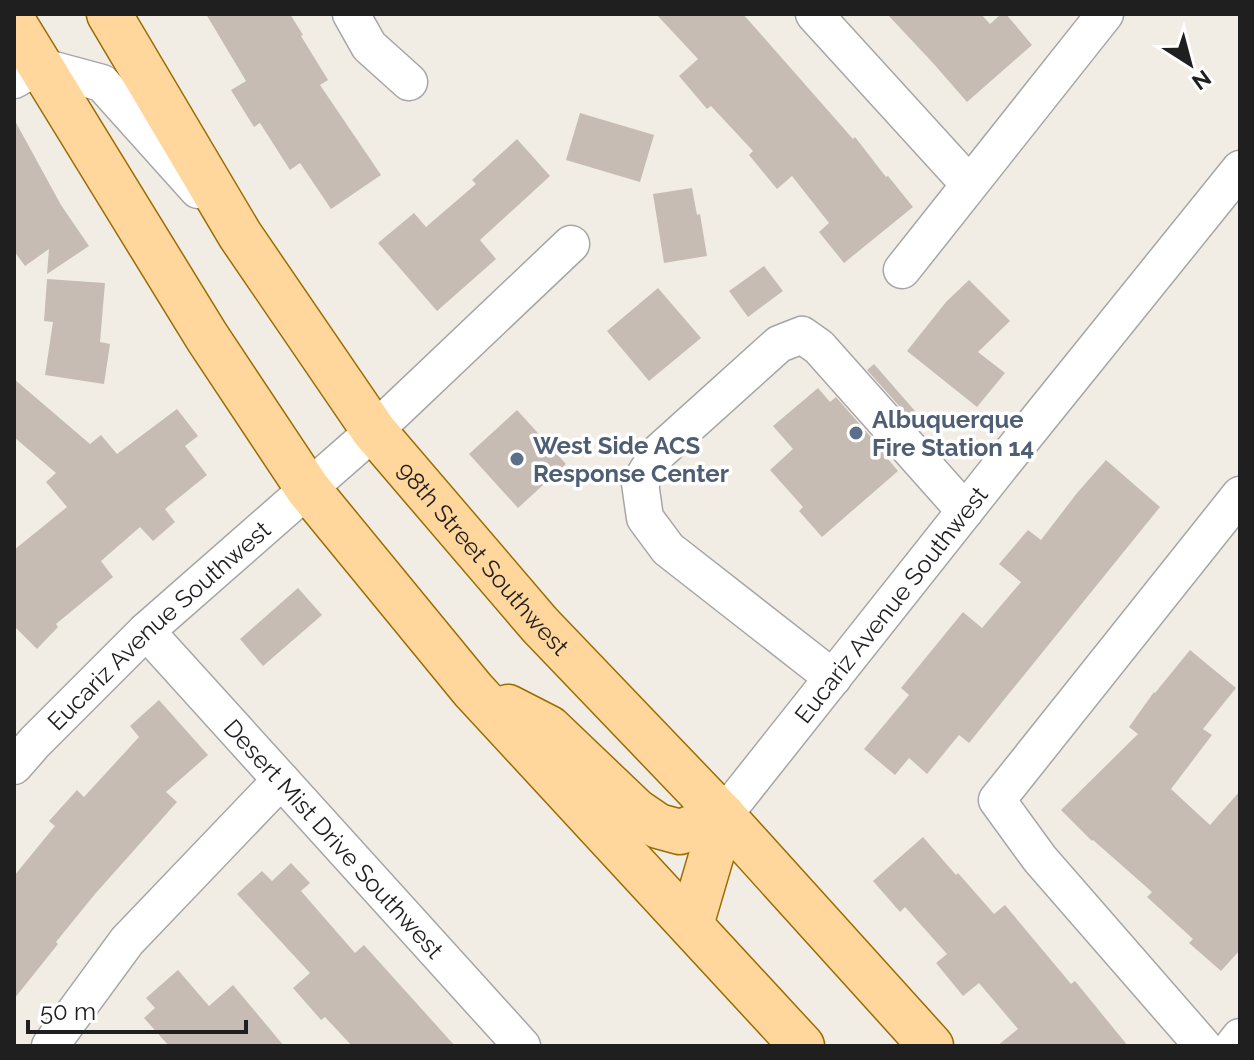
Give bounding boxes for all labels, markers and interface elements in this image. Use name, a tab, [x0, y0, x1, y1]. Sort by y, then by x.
north arrow	[1150, 24, 1230, 104]
text: N	[1187, 65, 1216, 96]
place label: Albuquerque Fire Station 14	[872, 405, 1034, 462]
marker: Albuquerque Fire Station 14	[847, 424, 865, 442]
place label: West Side ACS Response Center	[533, 431, 729, 488]
marker: West Side ACS Response Center	[508, 450, 526, 468]
street label: 98th Street Southwest	[392, 455, 575, 661]
street label: Eucariz Avenue Southwest	[788, 480, 993, 729]
street label: Eucariz Avenue Southwest	[41, 515, 276, 736]
street label: Desert Mist Drive Southwest	[218, 713, 450, 964]
scale bar	[28, 984, 246, 1034]
text: 50 m	[40, 997, 96, 1026]

